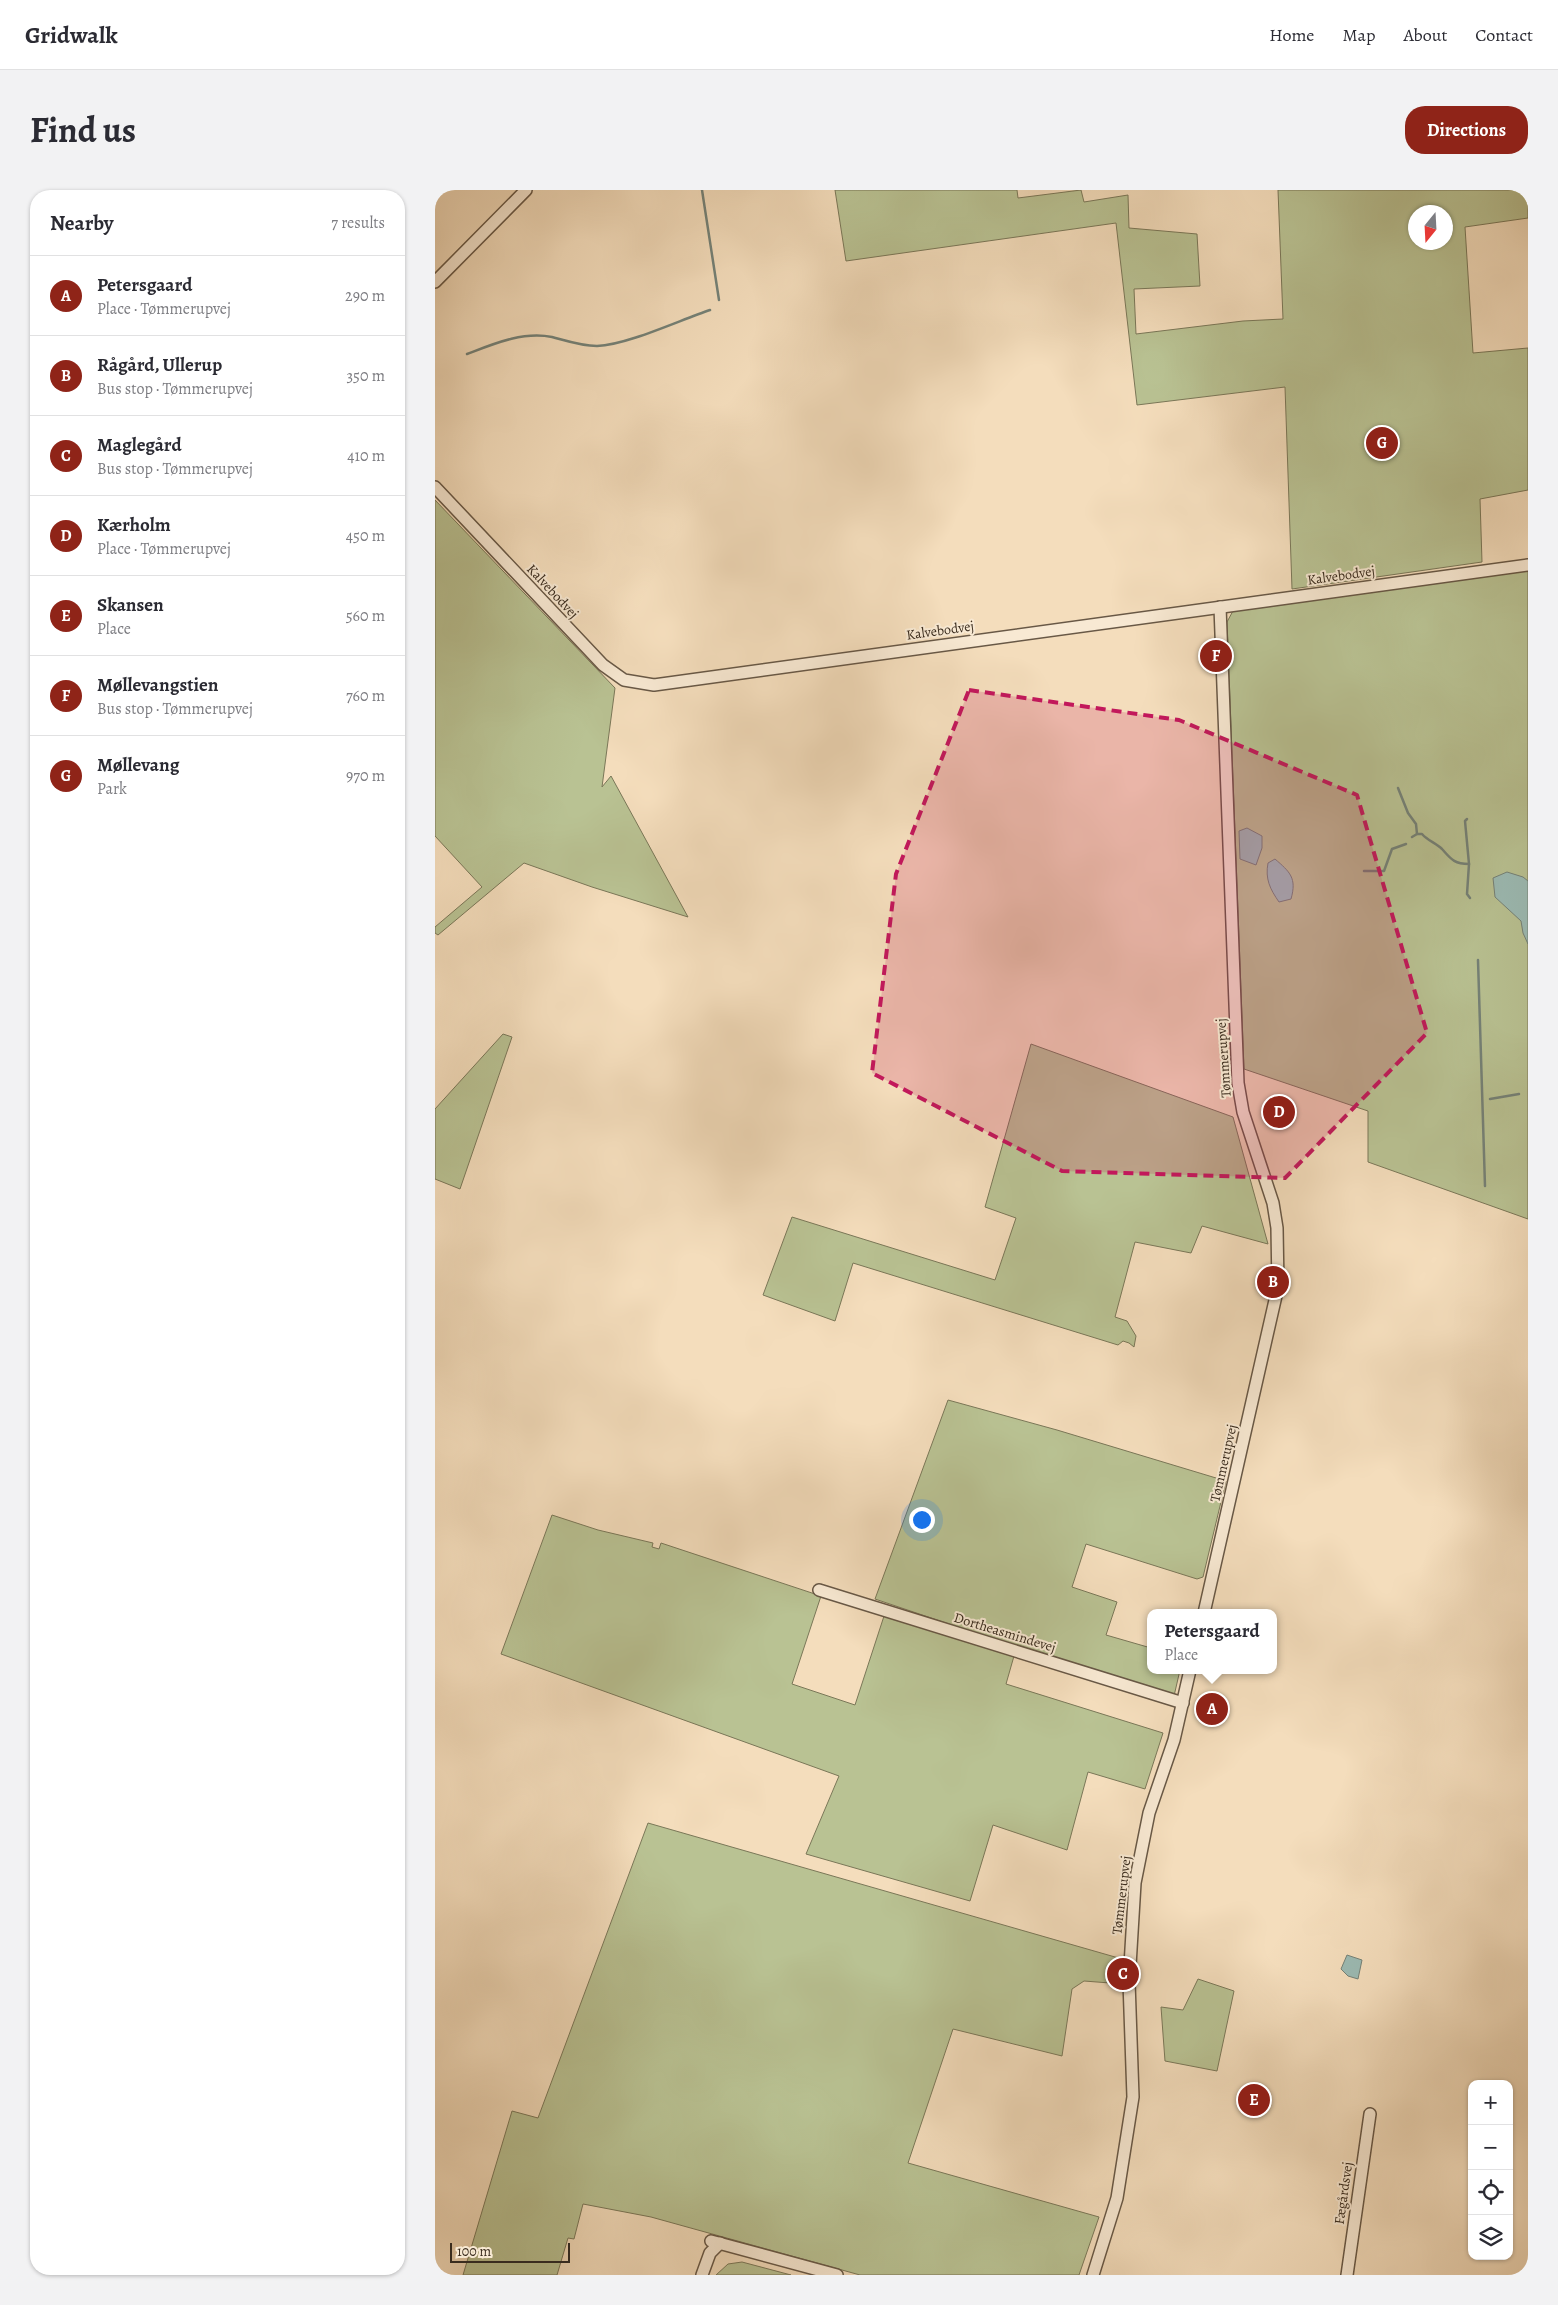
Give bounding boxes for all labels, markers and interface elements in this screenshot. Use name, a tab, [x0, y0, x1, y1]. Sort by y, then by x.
text: Gridwalk	[25, 19, 118, 51]
text: Home	[1269, 23, 1314, 47]
text: Map	[1342, 23, 1375, 47]
text: About	[1403, 23, 1447, 47]
text: Contact	[1475, 23, 1533, 47]
text: Find us	[30, 106, 136, 154]
button: Directions	[1405, 106, 1528, 154]
north arrow	[1408, 205, 1453, 250]
text: Nearby	[50, 209, 113, 237]
text: 7 results	[331, 212, 385, 234]
text: Petersgaard	[97, 272, 192, 298]
text: A	[61, 285, 71, 307]
text: 290 m	[345, 285, 385, 307]
text: Place · Tømmerupvej	[97, 298, 231, 320]
text: Rågård, Ullerup	[97, 352, 222, 378]
text: B	[61, 365, 71, 387]
text: 350 m	[346, 365, 385, 387]
text: Bus stop · Tømmerupvej	[97, 378, 253, 400]
pin: G	[1366, 424, 1398, 462]
text: Maglegård	[97, 432, 182, 458]
text: C	[61, 445, 71, 467]
text: 410 m	[347, 445, 385, 467]
text: Bus stop · Tømmerupvej	[97, 458, 253, 480]
text: Kærholm	[97, 512, 171, 538]
text: D	[60, 525, 72, 547]
text: 450 m	[346, 525, 385, 547]
text: Place · Tømmerupvej	[97, 538, 231, 560]
street label: Kalvebodvej	[522, 560, 583, 623]
street label: Kalvebodvej	[1306, 561, 1376, 590]
text: Skansen	[97, 592, 164, 618]
text: E	[61, 605, 71, 627]
text: 560 m	[346, 605, 385, 627]
street label: Kalvebodvej	[905, 616, 975, 645]
text: Place	[97, 618, 131, 640]
pin: F	[1200, 637, 1232, 675]
text: Møllevangstien	[97, 672, 218, 698]
text: F	[62, 685, 70, 707]
text: 760 m	[346, 685, 385, 707]
text: Bus stop · Tømmerupvej	[97, 698, 253, 720]
text: Møllevang	[97, 752, 179, 778]
text: G	[61, 765, 71, 787]
text: 970 m	[346, 765, 385, 787]
text: Park	[97, 778, 127, 800]
street label: Tømmerupvej	[1211, 1018, 1236, 1098]
pin: D	[1263, 1093, 1295, 1131]
pin: B	[1257, 1263, 1289, 1301]
street label: Tømmerupvej	[1205, 1422, 1242, 1504]
your location	[909, 1507, 935, 1533]
street label: Dortheasmindevej	[952, 1608, 1058, 1657]
popup	[1147, 1609, 1277, 1674]
text: Petersgaard	[1164, 1618, 1260, 1644]
text: Place	[1164, 1644, 1198, 1666]
pin: A	[1196, 1690, 1228, 1728]
street label: Tømmerupvej	[1107, 1855, 1136, 1936]
pin: C	[1107, 1955, 1139, 1993]
map controls	[1468, 2080, 1513, 2260]
button: +	[1468, 2080, 1513, 2125]
pin: E	[1238, 2081, 1270, 2119]
button: −	[1468, 2125, 1513, 2170]
street label: Fægårdsvej	[1330, 2161, 1357, 2226]
button: locate	[1468, 2170, 1513, 2215]
button: layers	[1468, 2215, 1513, 2260]
scale bar	[450, 2240, 570, 2263]
text: 100 m	[457, 2242, 491, 2261]

